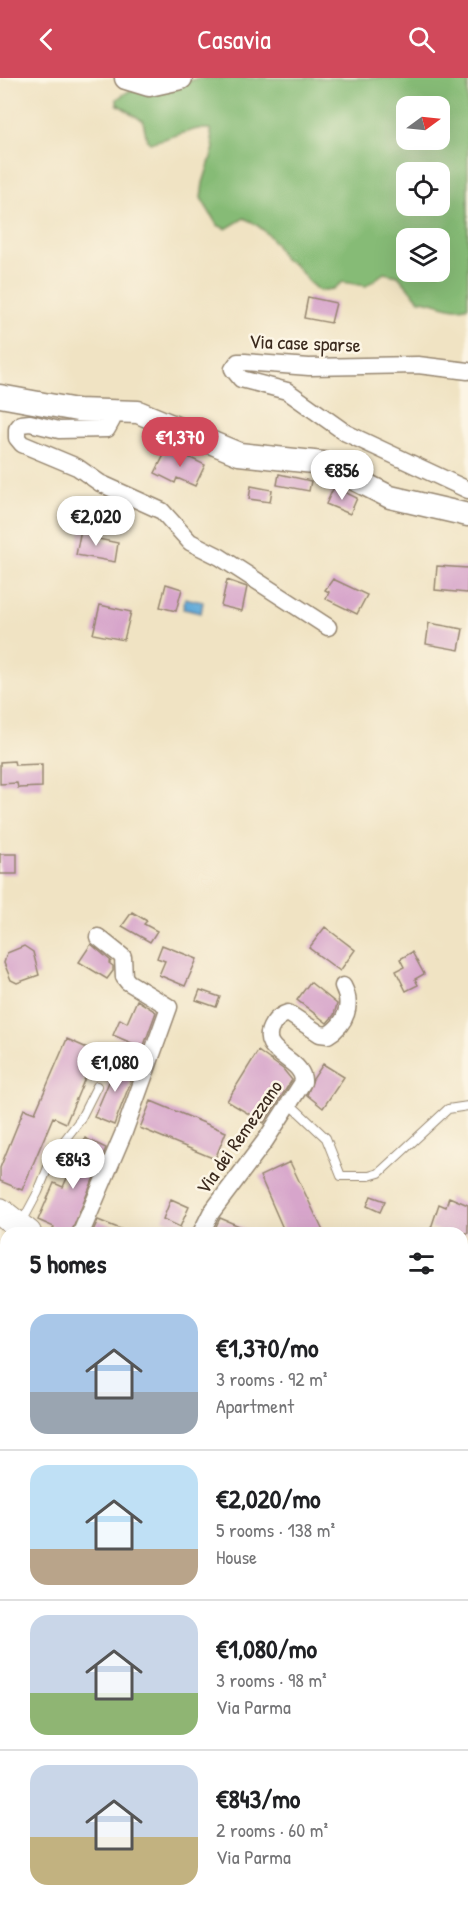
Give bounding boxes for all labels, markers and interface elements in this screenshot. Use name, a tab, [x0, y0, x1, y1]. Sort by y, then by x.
text: Casavia	[197, 21, 271, 57]
icon: back	[30, 23, 63, 56]
icon: search	[405, 23, 438, 56]
north arrow	[396, 96, 450, 150]
map controls	[396, 96, 450, 282]
button: locate	[396, 162, 450, 216]
button: layers	[396, 228, 450, 282]
street label: Via case sparse	[249, 327, 361, 358]
pin: €1,370	[131, 417, 229, 468]
text: €1,370	[156, 423, 204, 450]
pin: €856	[306, 450, 378, 501]
text: €856	[325, 456, 359, 483]
pin: €2,020	[47, 496, 145, 547]
text: €2,020	[71, 502, 121, 529]
pin: €1,080	[66, 1042, 164, 1093]
text: €1,080	[91, 1048, 139, 1075]
street label: Via dei Remezzano	[189, 1074, 288, 1199]
pin: €843	[37, 1139, 109, 1190]
text: €843	[56, 1145, 90, 1172]
text: 5 homes	[30, 1246, 106, 1281]
icon: filters	[405, 1247, 438, 1280]
text: €1,370/mo	[216, 1330, 319, 1365]
icon: home	[78, 1338, 150, 1410]
text: 3 rooms · 92 m²	[216, 1365, 327, 1392]
text: Apartment	[216, 1392, 294, 1419]
text: €2,020/mo	[216, 1481, 321, 1516]
icon: home	[78, 1489, 150, 1561]
text: 5 rooms · 138 m²	[216, 1516, 335, 1543]
text: House	[216, 1543, 257, 1570]
text: €1,080/mo	[216, 1631, 317, 1666]
icon: home	[78, 1639, 150, 1711]
text: 3 rooms · 98 m²	[216, 1666, 327, 1693]
text: Via Parma	[216, 1693, 291, 1720]
text: €843/mo	[216, 1781, 300, 1816]
icon: home	[78, 1789, 150, 1861]
text: 2 rooms · 60 m²	[216, 1816, 328, 1843]
text: Via Parma	[216, 1843, 291, 1870]

